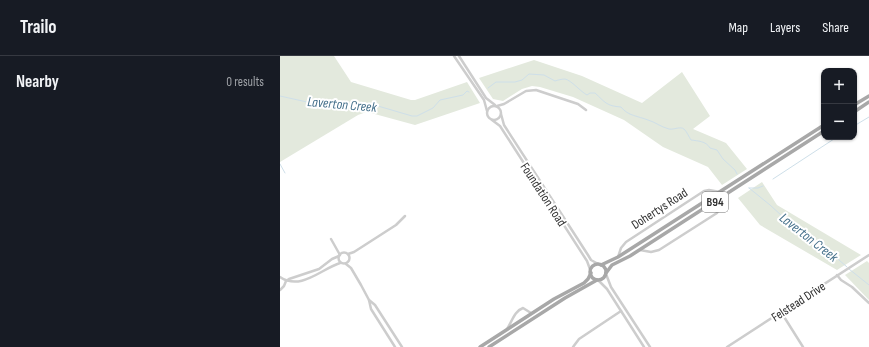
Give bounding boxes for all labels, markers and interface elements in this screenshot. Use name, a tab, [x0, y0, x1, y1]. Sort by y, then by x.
text: Trailo	[20, 16, 57, 39]
text: Map	[728, 19, 748, 36]
text: Layers	[770, 19, 800, 36]
text: Share	[822, 19, 849, 36]
map controls	[821, 68, 857, 140]
button: +	[821, 68, 857, 104]
text: Nearby	[16, 72, 59, 92]
text: 0 results	[226, 74, 264, 90]
water label: Laverton Creek	[307, 93, 378, 116]
button: −	[821, 104, 857, 140]
street label: Foundation Road	[517, 160, 570, 229]
street label: Dohertys Road	[628, 185, 691, 233]
road number: B94	[702, 192, 728, 212]
water label: Laverton Creek	[776, 209, 842, 266]
street label: Felstead Drive	[768, 278, 829, 325]

